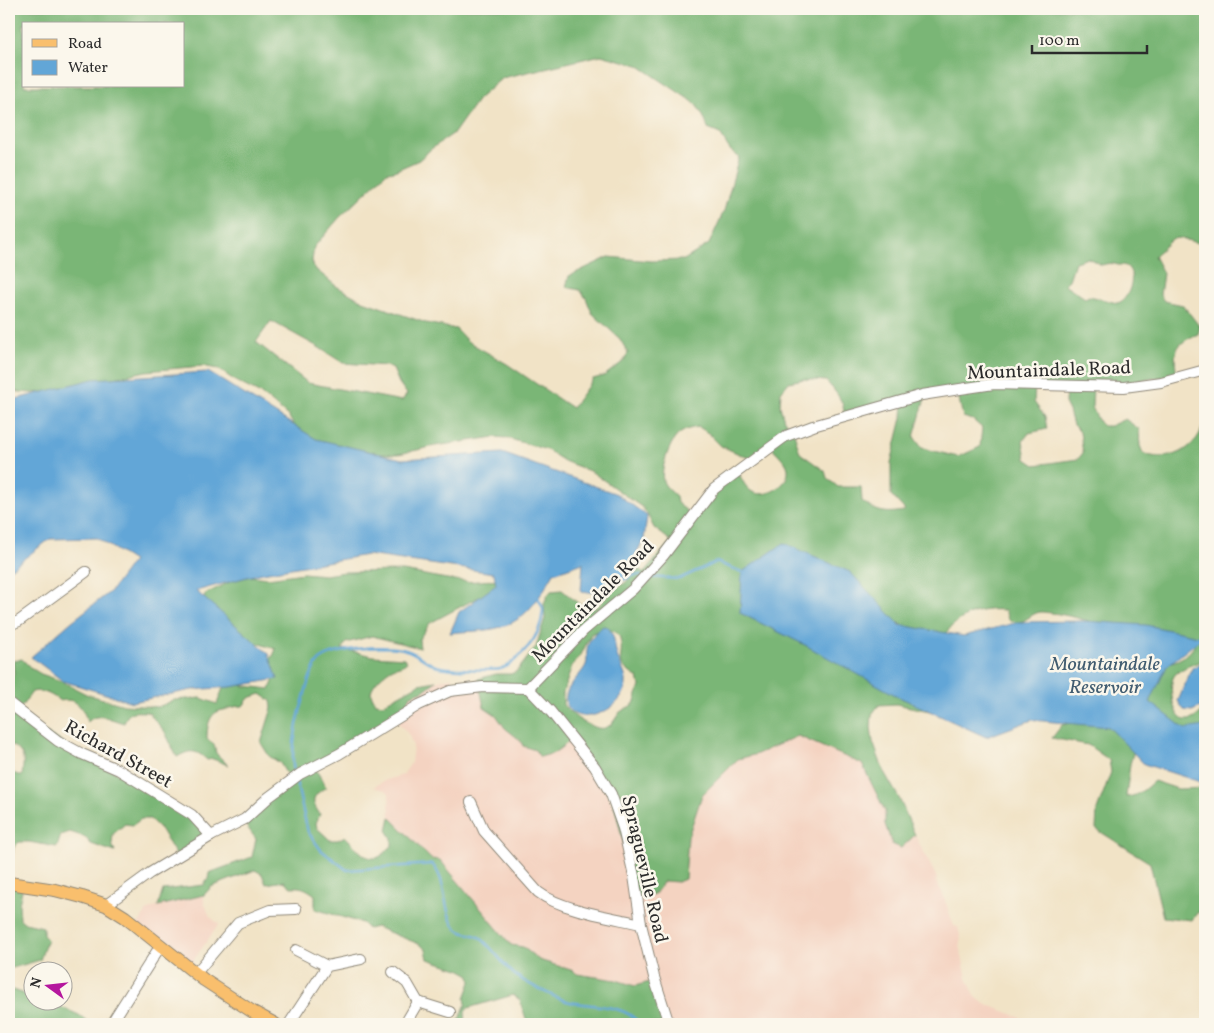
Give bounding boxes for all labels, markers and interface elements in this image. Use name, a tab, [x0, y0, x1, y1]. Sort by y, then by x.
legend	[22, 22, 185, 88]
scale bar	[1032, 22, 1146, 54]
text: 100 m	[1039, 31, 1079, 52]
text: Road	[68, 34, 102, 55]
text: Water	[68, 58, 108, 79]
street label: Mountaindale Road	[967, 355, 1132, 387]
street label: Mountaindale Road	[526, 534, 661, 669]
water label: Mountaindale Reservoir	[1049, 651, 1160, 702]
street label: Richard Street	[59, 714, 177, 795]
street label: Spragueville Road	[614, 793, 674, 946]
north arrow	[22, 960, 72, 1010]
text: N	[26, 976, 47, 990]

